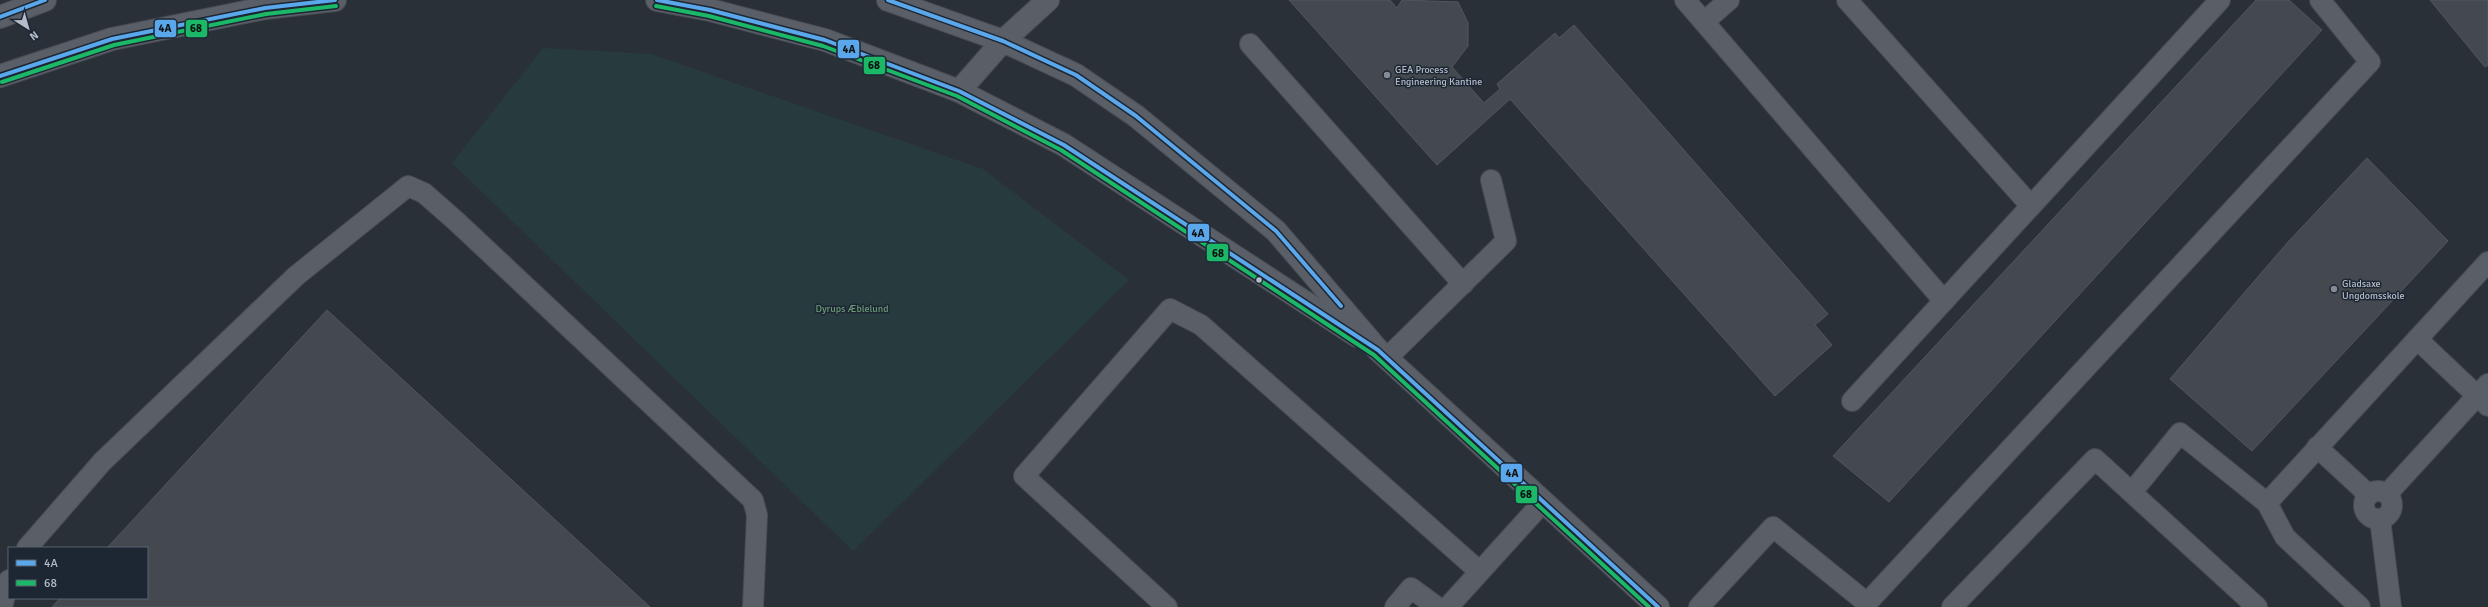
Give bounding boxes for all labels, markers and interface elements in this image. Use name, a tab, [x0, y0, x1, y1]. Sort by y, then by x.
north arrow	[8, 8, 48, 48]
line badge: 4A	[154, 19, 177, 38]
line badge: 68	[185, 19, 208, 38]
text: 4A	[159, 22, 171, 35]
text: 68	[190, 22, 202, 35]
text: N	[27, 28, 41, 43]
line badge: 4A	[837, 39, 860, 59]
text: 4A	[843, 43, 855, 56]
line badge: 68	[863, 56, 886, 75]
text: 68	[868, 59, 880, 72]
place label: GEA Process Engineering Kantine	[1395, 64, 1482, 88]
marker: GEA Process Engineering Kantine	[1382, 70, 1392, 80]
line badge: 4A	[1187, 223, 1210, 242]
text: 4A	[1192, 227, 1204, 240]
line badge: 68	[1206, 243, 1229, 262]
text: 68	[1212, 247, 1224, 260]
unlabelled marker	[1254, 275, 1264, 285]
place label: Gladsaxe Ungdomsskole	[2342, 278, 2405, 302]
marker: Gladsaxe Ungdomsskole	[2329, 284, 2339, 294]
park label: Dyrups Æblelund	[815, 303, 889, 315]
line badge: 4A	[1500, 463, 1523, 483]
text: 4A	[1506, 467, 1518, 480]
line badge: 68	[1515, 485, 1538, 504]
text: 68	[1520, 488, 1532, 501]
legend	[8, 547, 148, 599]
text: 4A	[44, 556, 58, 571]
text: 68	[44, 576, 57, 591]

